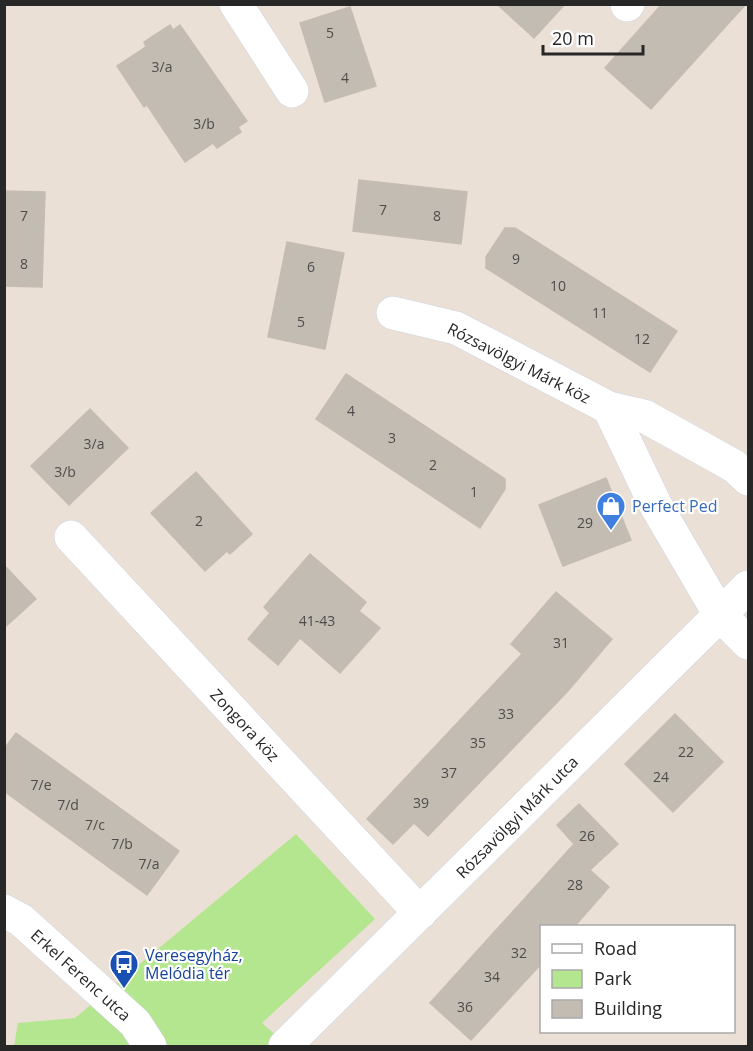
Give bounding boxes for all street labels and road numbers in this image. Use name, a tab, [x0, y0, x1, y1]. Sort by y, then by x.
street label: Rózsavölgyi Márk köz	[444, 317, 594, 409]
street label: Zongora köz	[206, 684, 284, 766]
street label: Rózsavölgyi Márk utca	[451, 751, 583, 883]
street label: Erkel Ferenc utca	[26, 924, 136, 1026]

